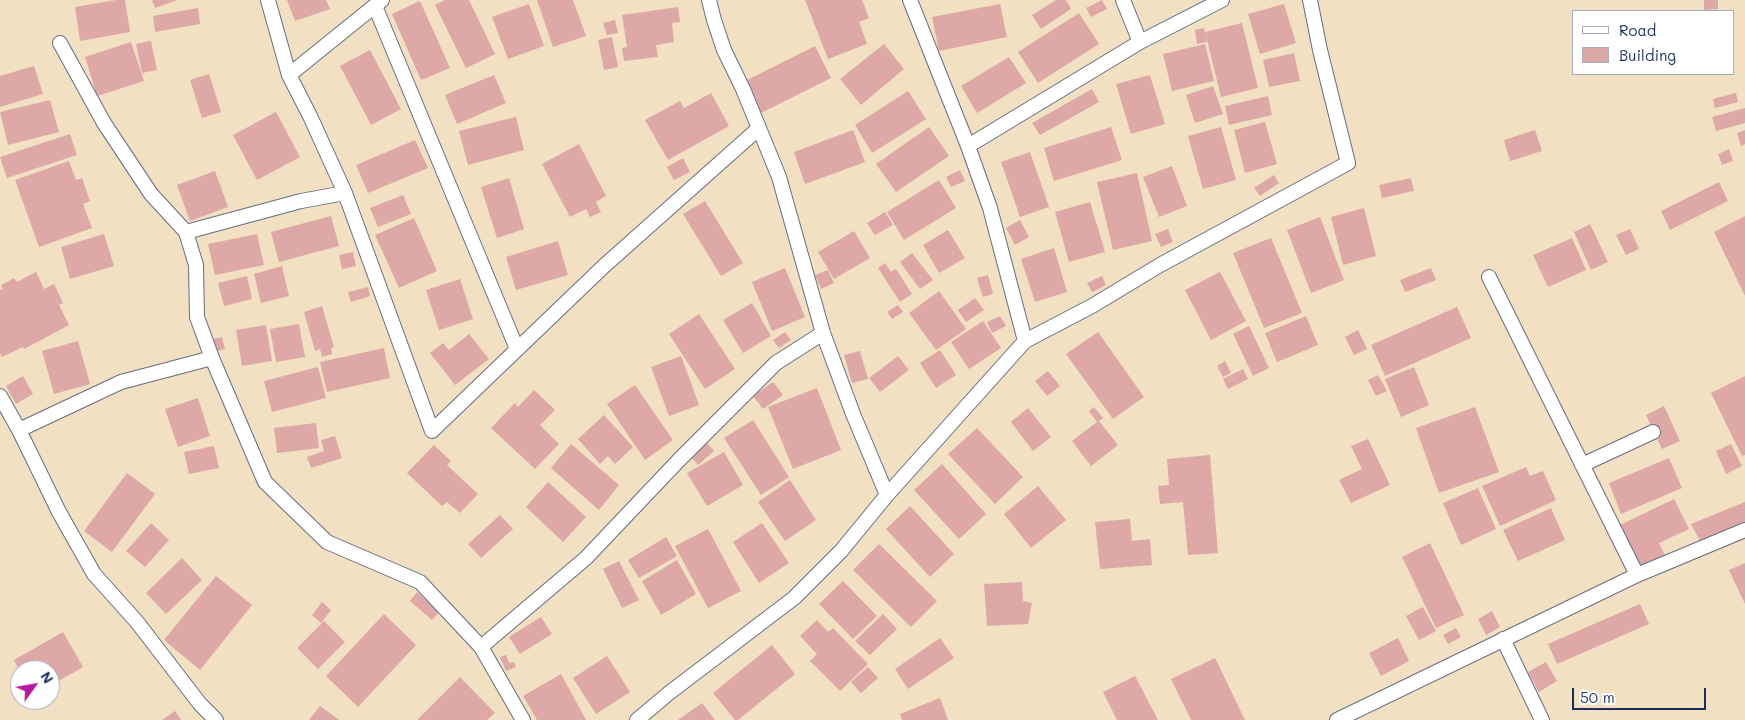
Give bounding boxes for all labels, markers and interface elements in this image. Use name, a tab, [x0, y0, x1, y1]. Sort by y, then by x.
legend	[1572, 10, 1735, 75]
text: Road	[1619, 20, 1656, 40]
text: Building	[1619, 45, 1676, 65]
north arrow	[10, 660, 60, 710]
text: N	[36, 668, 58, 687]
scale bar	[1575, 678, 1709, 710]
text: 50 m	[1580, 687, 1615, 707]

